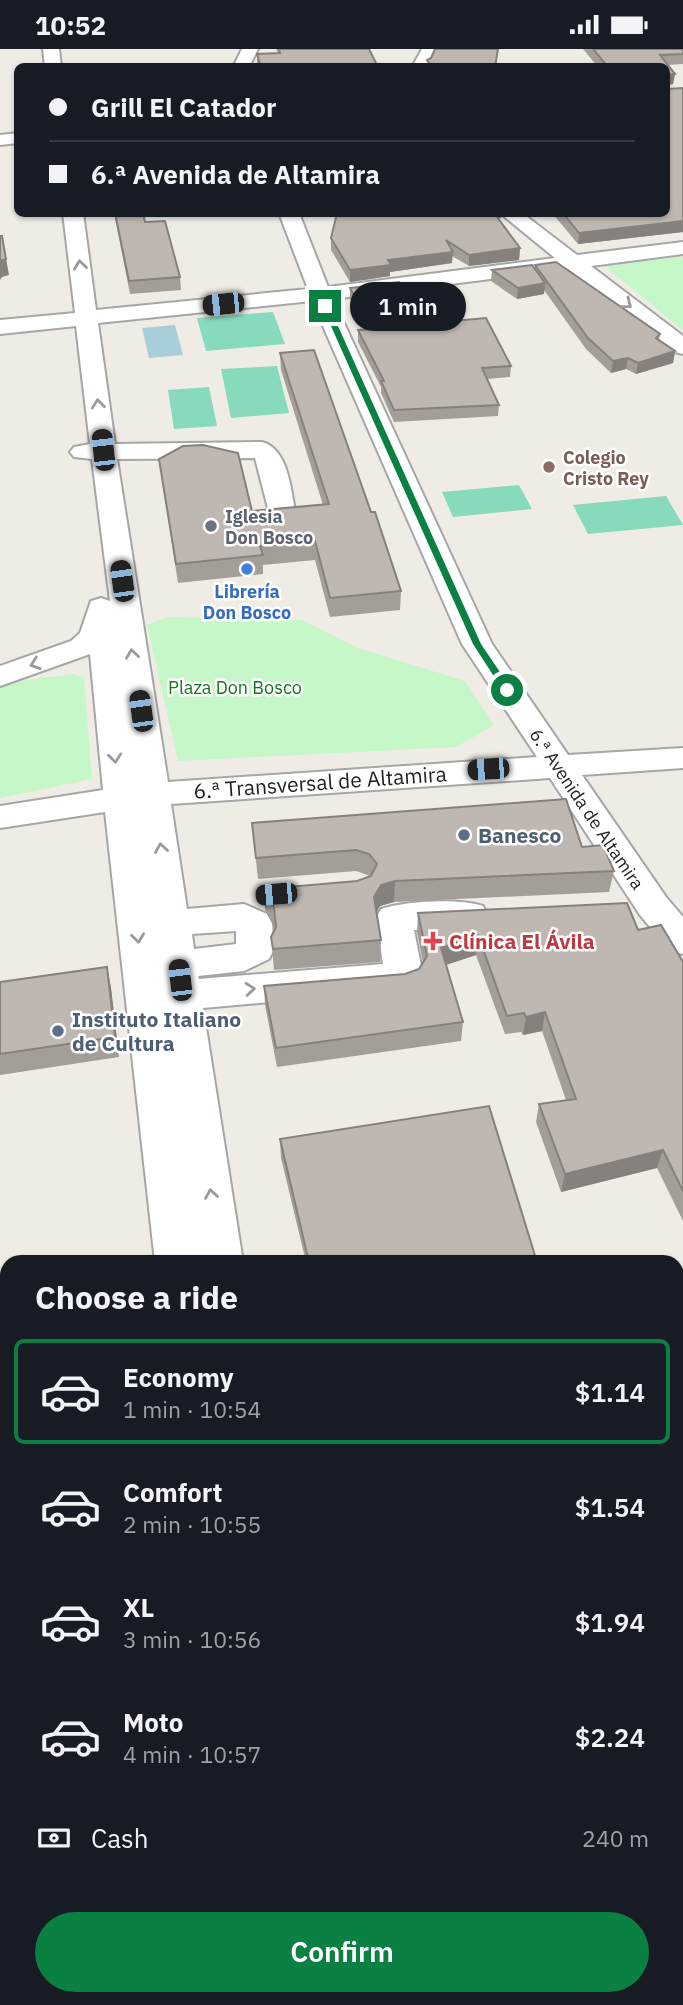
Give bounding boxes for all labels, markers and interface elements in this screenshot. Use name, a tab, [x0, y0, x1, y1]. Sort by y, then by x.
text: 10:52	[35, 8, 106, 42]
text: Grill El Catador	[91, 90, 276, 124]
text: 6.ª Avenida de Altamira	[91, 157, 380, 191]
one-way arrow	[73, 259, 88, 271]
callout: 1 min	[350, 281, 465, 331]
route end	[309, 290, 341, 322]
car	[202, 291, 245, 317]
text: 1 min	[378, 291, 438, 321]
one-way arrow	[619, 295, 631, 308]
one-way arrow	[90, 399, 105, 410]
car	[91, 428, 116, 472]
place label: Colegio Cristo Rey	[563, 446, 649, 490]
marker: Colegio Cristo Rey	[541, 459, 557, 475]
place label: Iglesia Don Bosco	[225, 505, 313, 549]
marker: Iglesia Don Bosco	[203, 518, 219, 534]
car	[109, 559, 136, 603]
marker: Librería Don Bosco	[239, 561, 255, 577]
place label: Librería Don Bosco	[203, 580, 291, 624]
one-way arrow	[125, 648, 140, 660]
one-way arrow	[30, 656, 42, 670]
route start	[491, 674, 523, 706]
park label: Plaza Don Bosco	[168, 676, 302, 699]
car	[128, 689, 155, 733]
street label: 6.ª Avenida de Altamira	[525, 724, 650, 894]
one-way arrow	[108, 752, 123, 764]
car	[467, 757, 510, 781]
street label: 6.ª Transversal de Altamira	[192, 759, 448, 805]
place label: Banesco	[478, 821, 562, 849]
marker: Banesco	[456, 827, 472, 843]
one-way arrow	[154, 842, 169, 854]
car	[255, 882, 298, 906]
place label: Clínica El Ávila	[449, 927, 595, 955]
marker: Clínica El Ávila	[423, 931, 443, 951]
one-way arrow	[130, 933, 145, 944]
car	[168, 958, 193, 1002]
one-way arrow	[244, 982, 255, 997]
place label: Instituto Italiano de Cultura	[72, 1005, 241, 1057]
marker: Instituto Italiano de Cultura	[50, 1023, 66, 1039]
one-way arrow	[204, 1188, 219, 1200]
text: Choose a ride	[35, 1276, 238, 1318]
icon: car	[39, 1360, 102, 1423]
text: Economy	[123, 1360, 234, 1394]
text: $1.14	[575, 1375, 645, 1409]
text: 1 min · 10:54	[123, 1394, 261, 1424]
icon: car	[39, 1475, 102, 1538]
text: Comfort	[123, 1475, 222, 1509]
text: $1.54	[575, 1490, 645, 1524]
text: 2 min · 10:55	[123, 1509, 261, 1539]
icon: car	[39, 1590, 102, 1653]
text: XL	[123, 1590, 154, 1624]
text: $1.94	[575, 1605, 645, 1639]
text: 3 min · 10:56	[123, 1624, 261, 1654]
icon: car	[39, 1705, 102, 1768]
text: Moto	[123, 1705, 183, 1739]
text: $2.24	[575, 1720, 645, 1754]
text: 4 min · 10:57	[123, 1739, 261, 1769]
icon: cash	[35, 1819, 73, 1857]
text: Cash	[91, 1821, 148, 1855]
text: 240 m	[582, 1823, 649, 1853]
button: Confirm	[35, 1912, 649, 1992]

